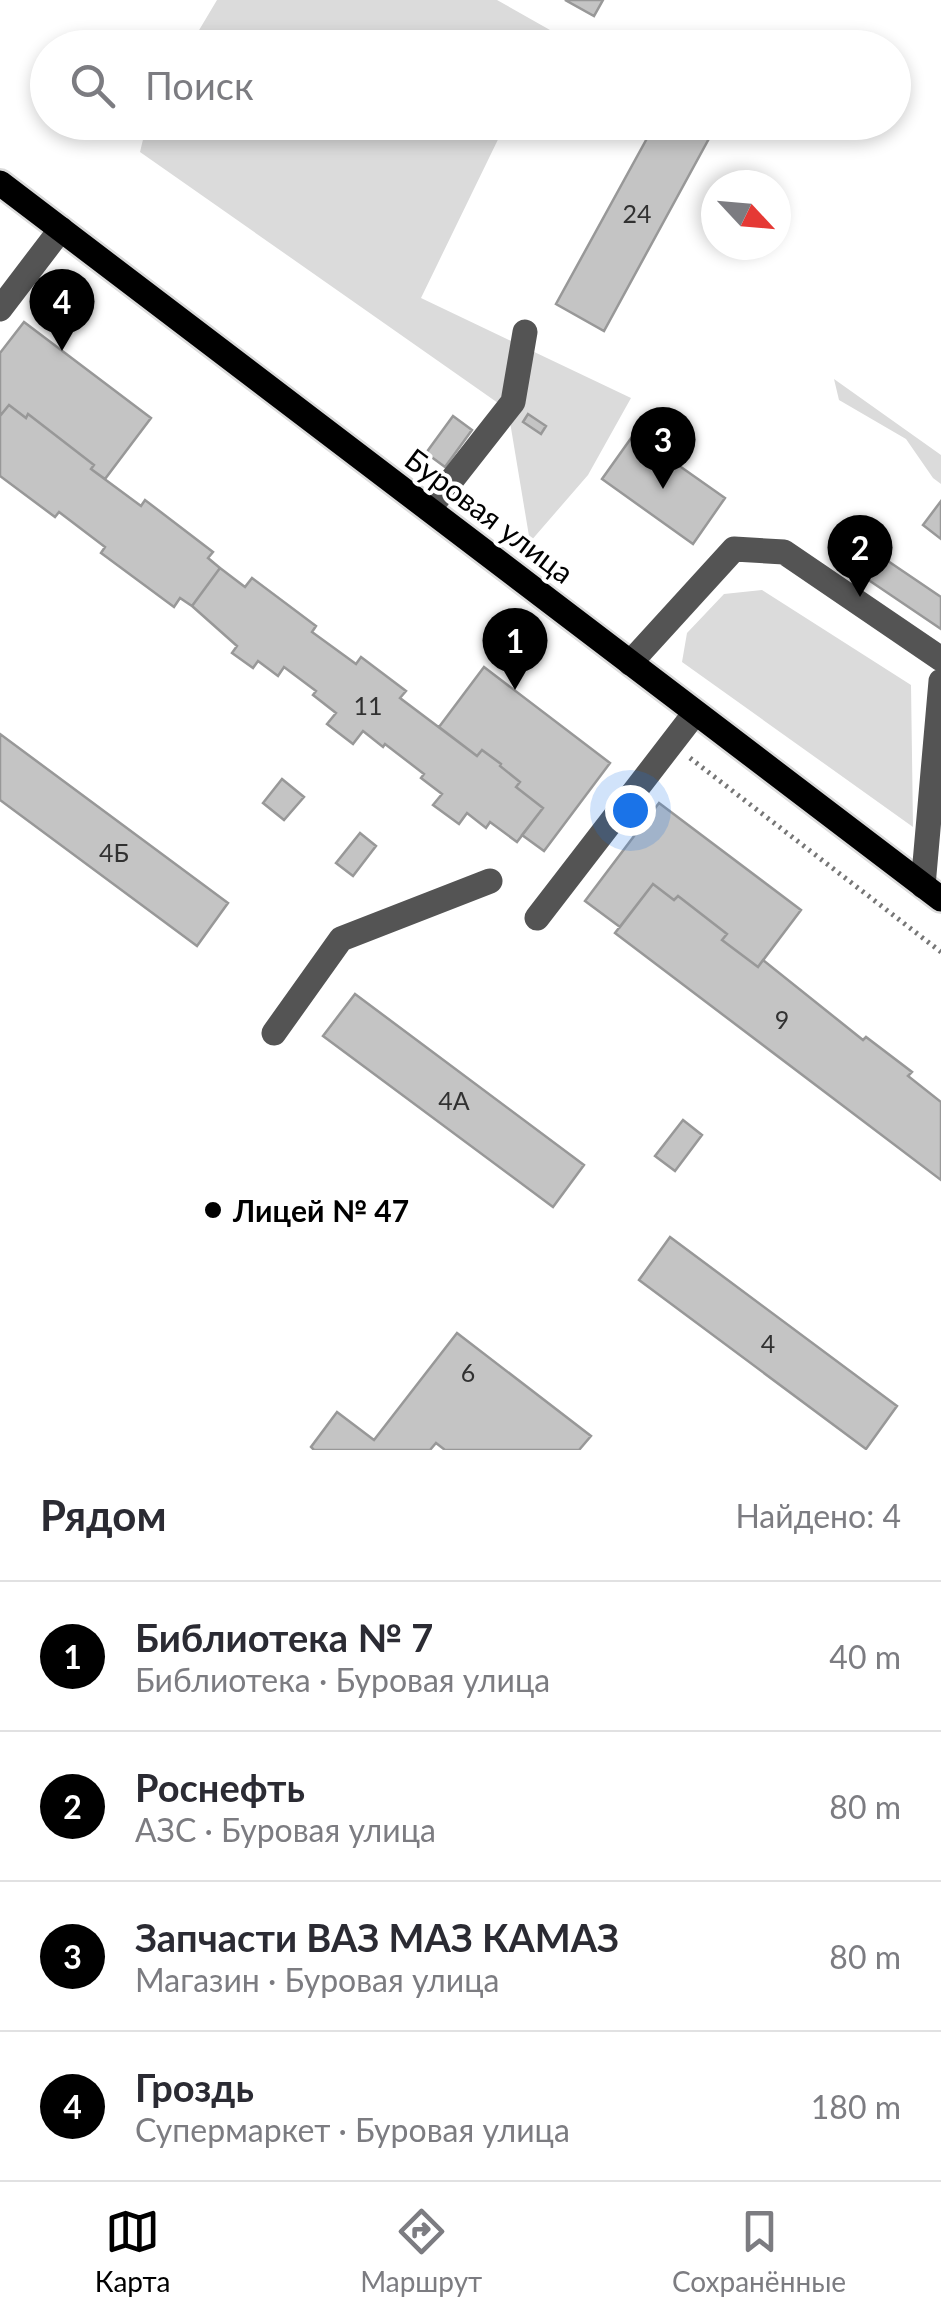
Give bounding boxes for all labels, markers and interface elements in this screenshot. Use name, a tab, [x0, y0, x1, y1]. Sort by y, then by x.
search box	[30, 30, 911, 140]
icon: search	[65, 58, 120, 113]
text: Поиск	[145, 62, 254, 108]
north arrow	[701, 170, 791, 260]
house number: 24	[622, 198, 652, 228]
pin: 4	[30, 268, 94, 351]
pin: 3	[630, 406, 696, 489]
street label: Буровая улица	[399, 440, 581, 590]
pin: 2	[828, 514, 892, 597]
pin: 1	[482, 608, 548, 690]
house number: 11	[353, 690, 383, 720]
your location	[605, 785, 656, 836]
house number: 4Б	[99, 837, 129, 867]
house number: 9	[775, 1004, 789, 1034]
house number: 4А	[438, 1085, 470, 1115]
place label: Лицей № 47	[232, 1192, 409, 1228]
marker: Лицей № 47	[202, 1199, 224, 1221]
house number: 4	[761, 1328, 775, 1358]
house number: 6	[461, 1357, 475, 1387]
text: Рядом	[40, 1490, 167, 1540]
text: Найдено: 4	[735, 1496, 901, 1535]
text: Библиотека № 7	[135, 1614, 433, 1660]
text: 1	[63, 1637, 82, 1676]
text: 40 m	[829, 1637, 901, 1676]
text: Библиотека · Буровая улица	[135, 1660, 550, 1699]
text: Роснефть	[135, 1764, 305, 1810]
text: 2	[63, 1787, 82, 1826]
text: 80 m	[829, 1787, 901, 1826]
text: АЗС · Буровая улица	[135, 1810, 436, 1849]
text: Запчасти ВАЗ МАЗ КАМАЗ	[135, 1914, 619, 1960]
text: 3	[63, 1937, 82, 1976]
text: 80 m	[829, 1937, 901, 1976]
text: Магазин · Буровая улица	[135, 1960, 499, 1999]
text: Гроздь	[135, 2064, 254, 2110]
text: 4	[63, 2087, 82, 2126]
text: 180 m	[811, 2087, 901, 2126]
text: Супермаркет · Буровая улица	[135, 2110, 570, 2149]
tab: Карта	[95, 2204, 171, 2298]
tab: Маршрут	[360, 2204, 482, 2298]
tab: Сохранённые	[672, 2204, 846, 2298]

